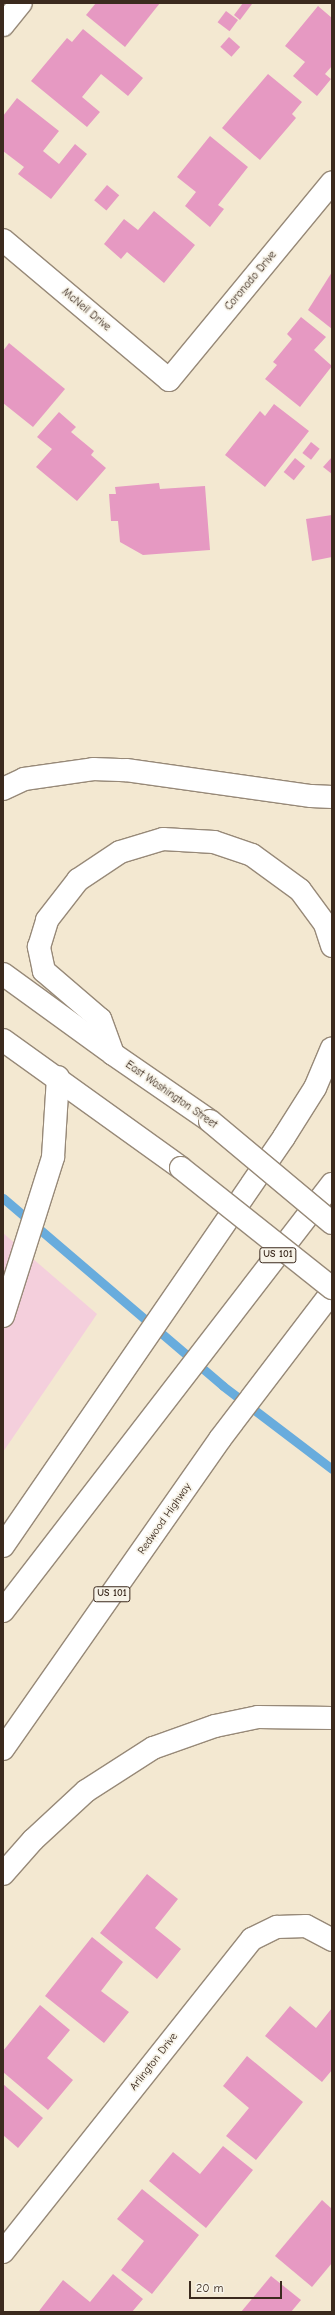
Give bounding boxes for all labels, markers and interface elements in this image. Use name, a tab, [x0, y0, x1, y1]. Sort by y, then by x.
street label: Coronado Drive	[222, 249, 280, 313]
street label: McNeil Drive	[59, 286, 113, 334]
street label: East Washington Street	[123, 1058, 219, 1132]
road number: US 101	[259, 1247, 297, 1263]
street label: Redwood Highway	[135, 1481, 195, 1557]
road number: US 101	[93, 1586, 131, 1602]
street label: Arlington Drive	[127, 2030, 181, 2094]
scale bar	[191, 2273, 284, 2299]
text: 20 m	[196, 2281, 224, 2295]

